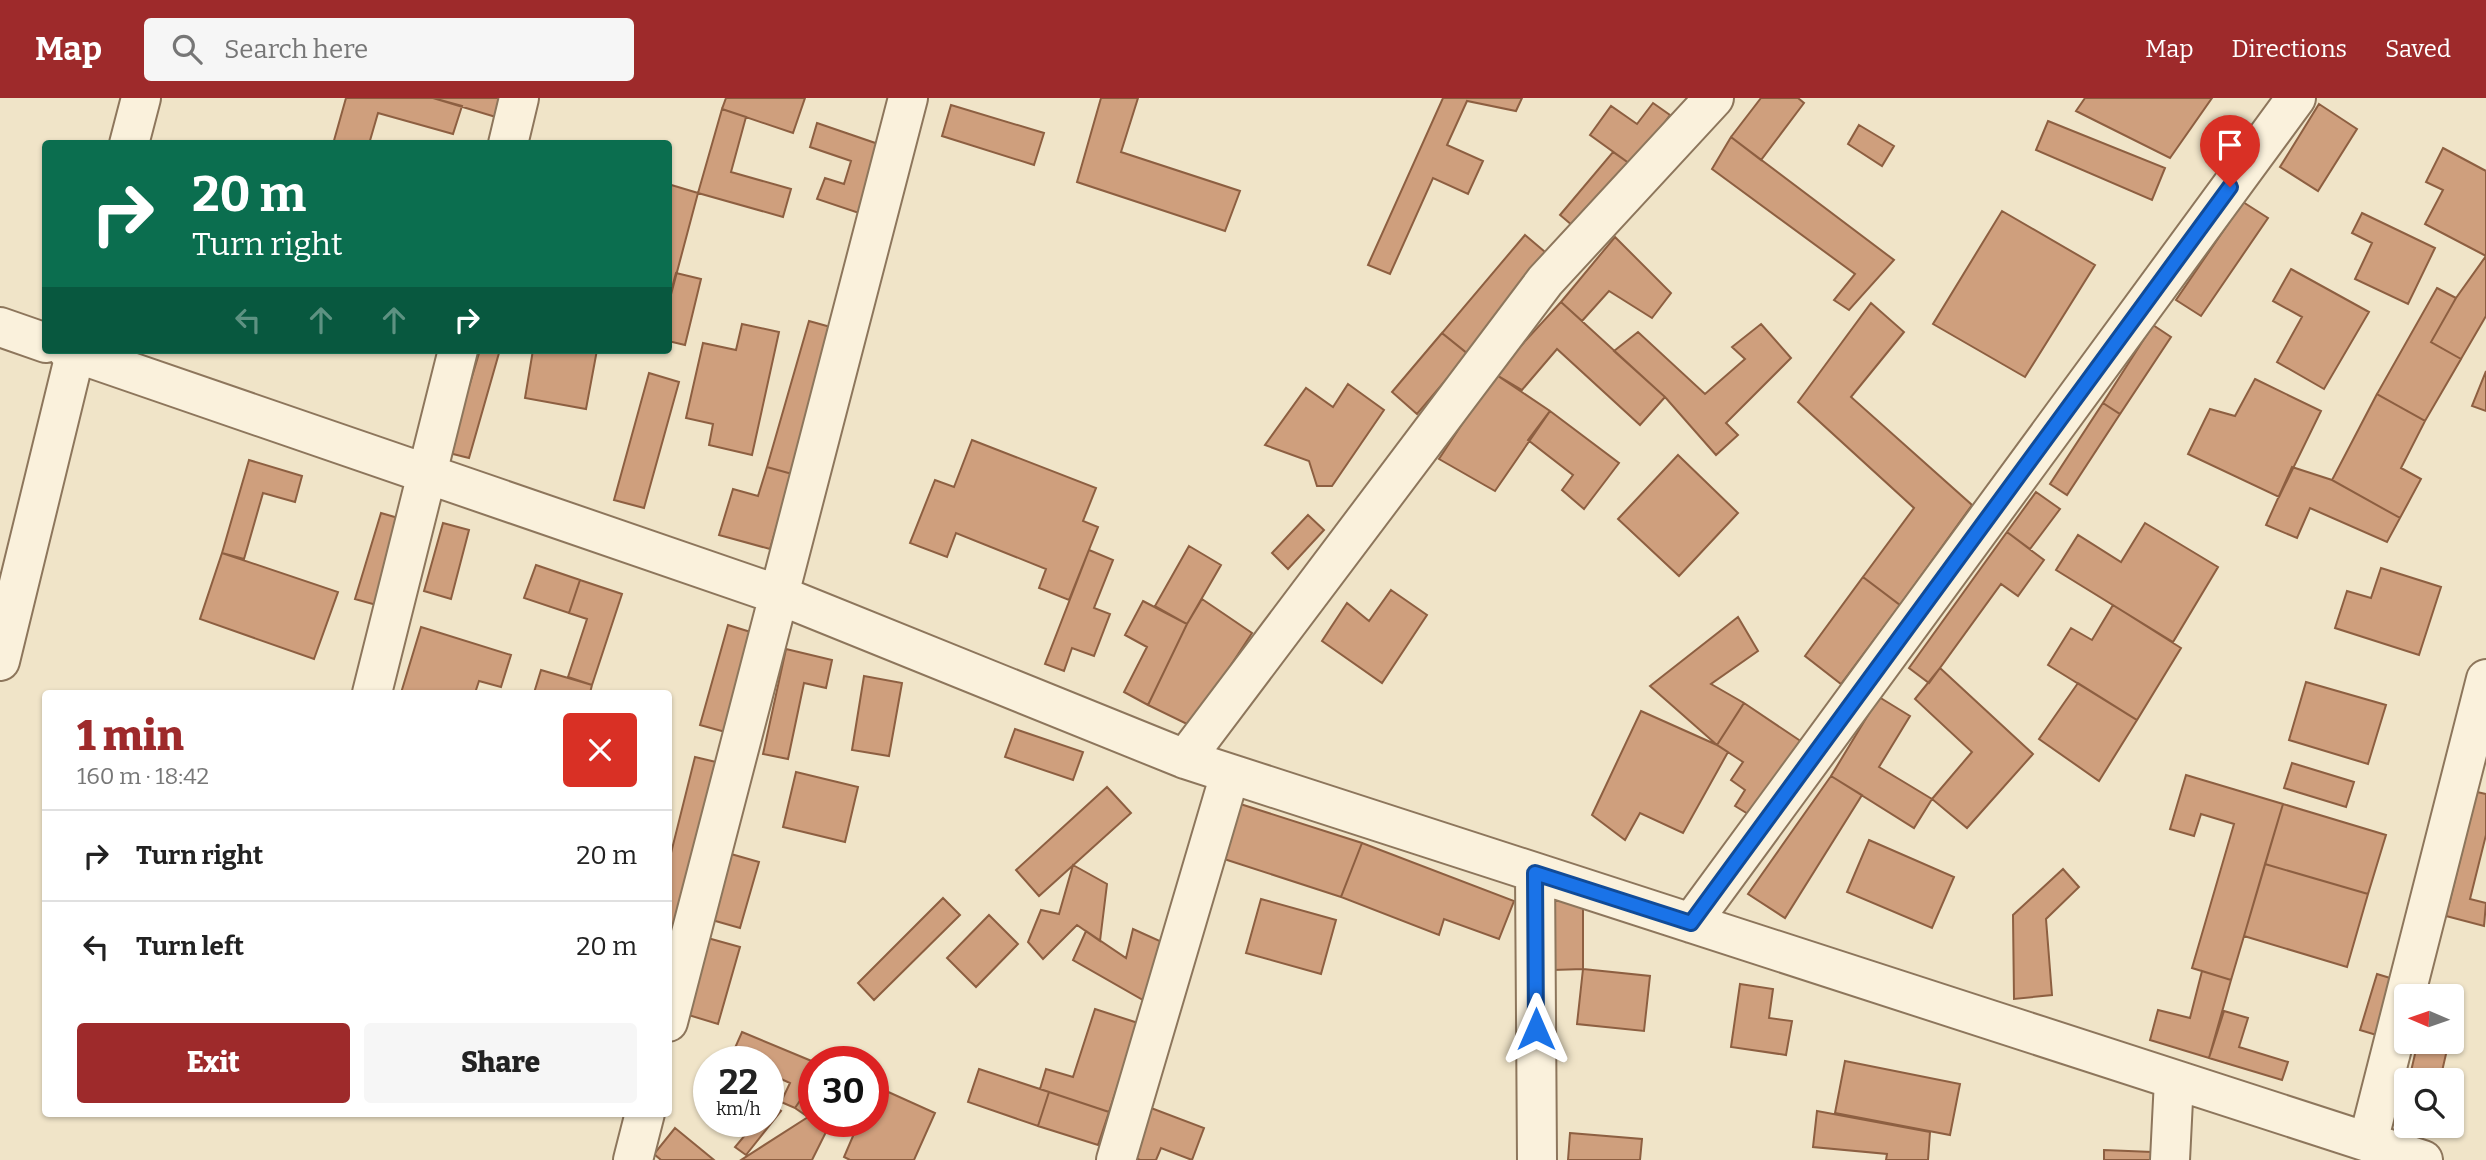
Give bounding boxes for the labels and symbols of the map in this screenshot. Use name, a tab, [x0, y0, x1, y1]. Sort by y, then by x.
pin	[2200, 115, 2260, 187]
north arrow	[2394, 984, 2464, 1054]
position arrow	[1499, 992, 1573, 1066]
speed limit sign: 30	[798, 1046, 889, 1137]

